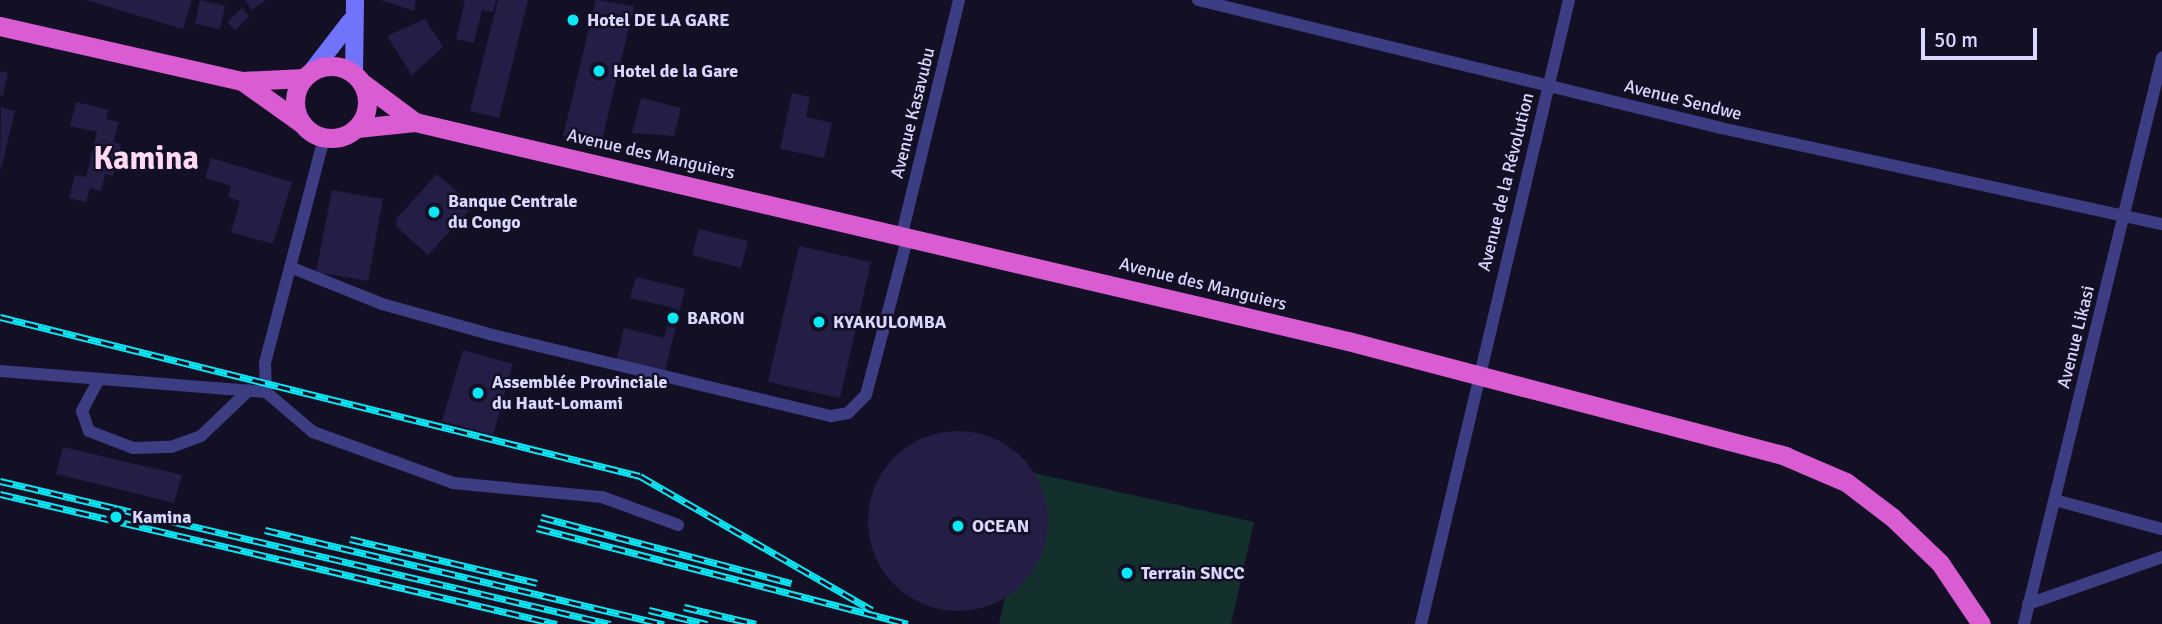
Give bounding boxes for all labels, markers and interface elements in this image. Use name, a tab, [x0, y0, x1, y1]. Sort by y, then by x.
place label: Hotel DE LA GARE	[587, 9, 730, 31]
marker: Hotel DE LA GARE	[565, 12, 581, 28]
scale bar	[1924, 14, 2039, 58]
text: 50 m	[1934, 27, 1978, 53]
street label: Avenue Kasavubu	[886, 45, 940, 181]
place label: Hotel de la Gare	[613, 60, 738, 82]
marker: Hotel de la Gare	[591, 63, 607, 79]
street label: Avenue Sendwe	[1622, 75, 1744, 125]
street label: Avenue de la Révolution	[1473, 90, 1539, 274]
street label: Avenue des Manguiers	[565, 124, 737, 184]
district label: Kamina	[93, 140, 199, 178]
place label: Banque Centrale du Congo	[448, 191, 578, 234]
marker: Banque Centrale du Congo	[426, 204, 442, 220]
street label: Avenue des Manguiers	[1117, 253, 1289, 315]
street label: Avenue Likasi	[2053, 283, 2099, 391]
place label: BARON	[687, 307, 745, 329]
marker: BARON	[665, 310, 681, 326]
place label: KYAKULOMBA	[833, 311, 946, 333]
marker: KYAKULOMBA	[811, 314, 827, 330]
place label: Assemblée Provinciale du Haut-Lomami	[492, 372, 668, 414]
marker: Assemblée Provinciale du Haut-Lomami	[470, 385, 486, 401]
place label: Kamina	[132, 506, 191, 528]
marker: Kamina	[106, 507, 126, 527]
place label: OCEAN	[972, 515, 1029, 537]
marker: OCEAN	[950, 518, 966, 534]
place label: Terrain SNCC	[1141, 562, 1245, 584]
marker: Terrain SNCC	[1119, 565, 1135, 581]

